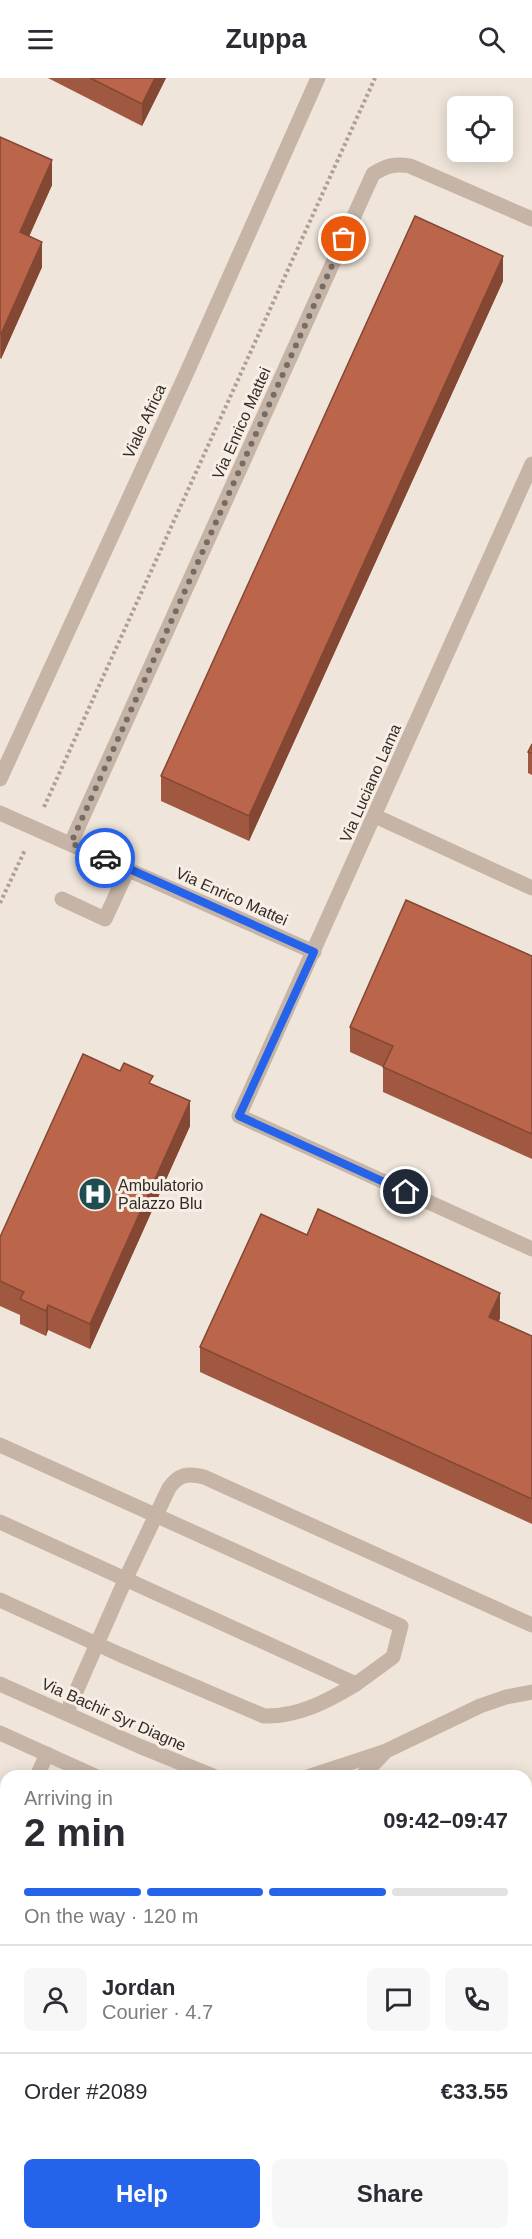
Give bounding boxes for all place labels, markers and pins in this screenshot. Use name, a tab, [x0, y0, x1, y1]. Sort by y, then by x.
pin	[318, 213, 369, 264]
pin	[380, 1166, 431, 1217]
hospital icon: Ambulatorio Palazzo Blu	[77, 1176, 113, 1212]
place label: Ambulatorio Palazzo Blu	[118, 1177, 203, 1212]

